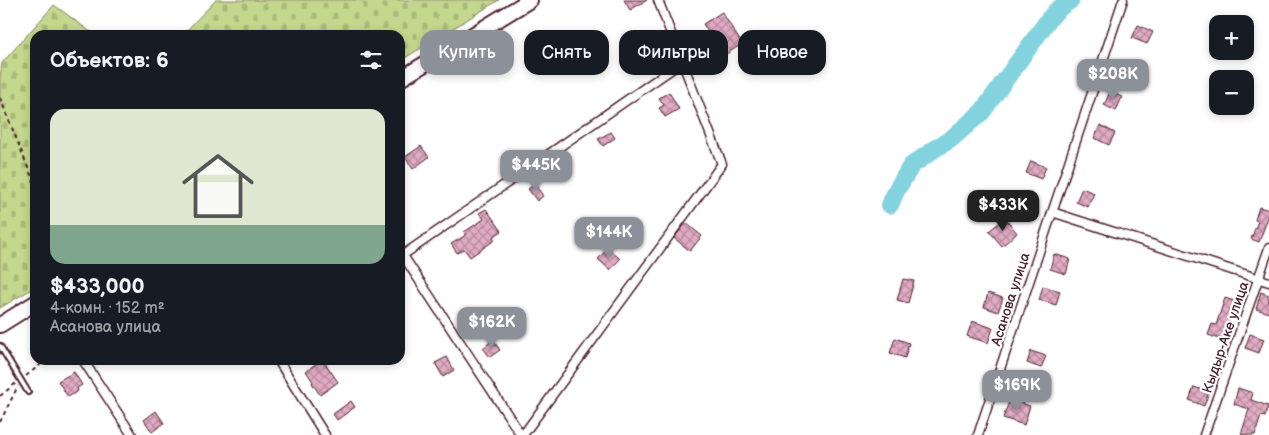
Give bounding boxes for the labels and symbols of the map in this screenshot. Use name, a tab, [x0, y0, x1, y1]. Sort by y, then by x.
pin: $208K	[1078, 58, 1148, 101]
pin: $445K	[501, 150, 571, 192]
pin: $433K	[968, 190, 1038, 232]
pin: $144K	[574, 216, 644, 259]
street label: Асанова улица	[987, 250, 1034, 349]
street label: Кыдыр-Аке улица	[1198, 278, 1253, 395]
pin: $162K	[457, 306, 527, 349]
pin: $169K	[982, 370, 1052, 412]

